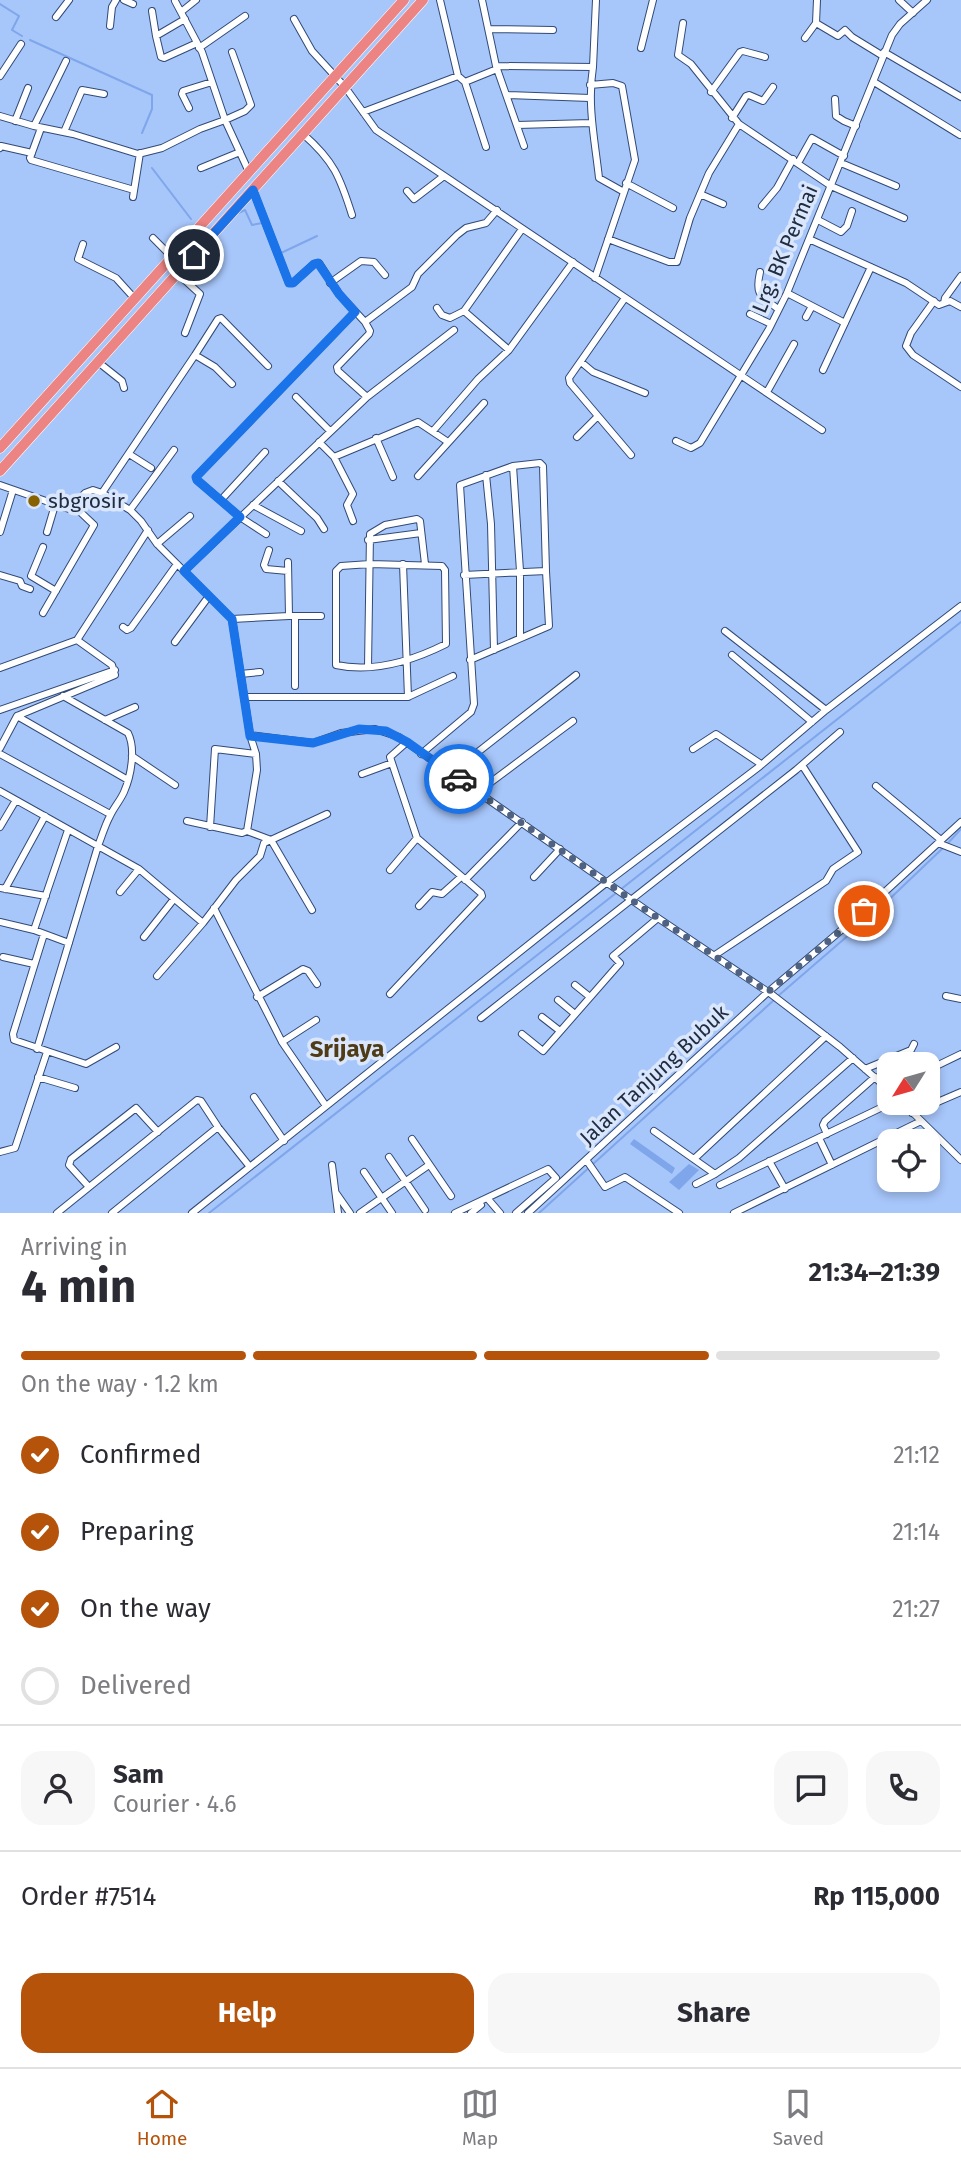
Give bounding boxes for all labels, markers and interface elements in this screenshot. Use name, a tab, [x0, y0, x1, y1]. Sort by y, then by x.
street label: Lrg. BK Permai	[746, 181, 824, 317]
pin	[164, 225, 224, 285]
icon: home	[175, 236, 213, 274]
place label: sbgrosir	[48, 488, 125, 514]
marker: sbgrosir	[26, 493, 42, 509]
courier	[424, 744, 494, 814]
icon: car	[440, 760, 478, 798]
pin	[834, 881, 894, 941]
icon: bag	[845, 892, 883, 930]
street label: Jalan Tanjung Bubuk	[574, 999, 734, 1151]
district label: Srijaya	[310, 1035, 384, 1063]
north arrow	[877, 1052, 940, 1115]
map controls	[877, 1052, 940, 1192]
button: locate	[877, 1129, 940, 1192]
text: Arriving in	[21, 1233, 128, 1261]
text: 21:34–21:39	[809, 1257, 940, 1288]
text: 4 min	[21, 1259, 136, 1314]
text: On the way · 1.2 km	[21, 1370, 219, 1398]
icon: check	[21, 1436, 59, 1474]
text: Confirmed	[80, 1439, 201, 1470]
text: 21:12	[893, 1441, 940, 1469]
icon: check	[21, 1513, 59, 1551]
text: Preparing	[80, 1516, 193, 1547]
text: 21:14	[892, 1518, 940, 1546]
icon: check	[21, 1590, 59, 1628]
text: On the way	[80, 1593, 211, 1624]
text: 21:27	[892, 1595, 940, 1623]
text: Delivered	[80, 1670, 192, 1701]
button: person	[21, 1751, 95, 1825]
button: chat	[774, 1751, 848, 1825]
button: phone	[866, 1751, 940, 1825]
text: Sam	[113, 1759, 164, 1790]
text: Courier · 4.6	[113, 1790, 237, 1818]
text: Order #7514	[21, 1881, 156, 1912]
text: Rp 115,000	[813, 1881, 940, 1912]
button: Help	[21, 1973, 474, 2053]
button: Share	[488, 1973, 940, 2053]
tab: Home	[137, 2085, 187, 2150]
tab: Map	[461, 2085, 499, 2150]
tab: Saved	[773, 2085, 824, 2150]

